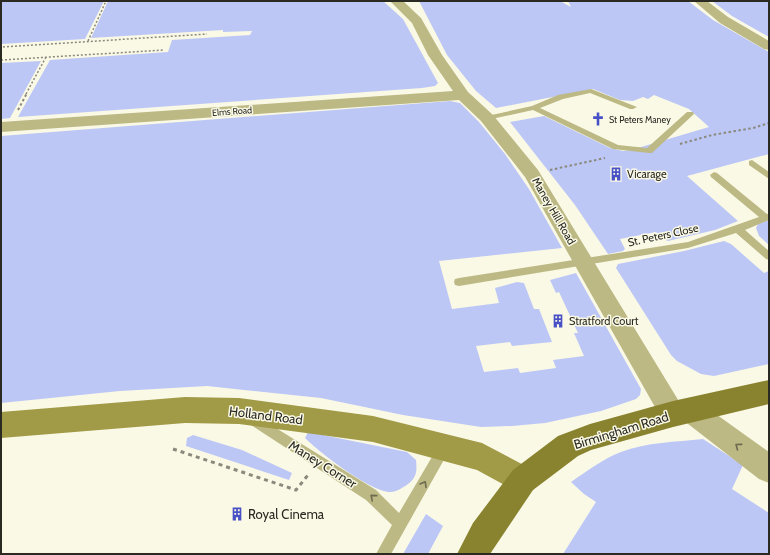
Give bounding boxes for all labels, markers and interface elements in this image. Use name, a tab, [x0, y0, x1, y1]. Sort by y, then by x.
street label: Elms Road	[212, 104, 252, 118]
church icon: St Peters Maney	[590, 111, 606, 127]
place label: St Peters Maney	[609, 114, 671, 125]
building icon: Vicarage	[608, 166, 624, 182]
place label: Vicarage	[627, 167, 667, 181]
street label: Maney Hill Road	[529, 175, 579, 247]
street label: St. Peters Close	[626, 221, 700, 249]
building icon: Stratford Court	[550, 313, 566, 329]
place label: Stratford Court	[569, 314, 639, 328]
street label: Holland Road	[228, 403, 304, 427]
street label: Birmingham Road	[572, 408, 670, 452]
street label: Maney Corner	[286, 437, 361, 492]
one-way arrow	[735, 443, 742, 450]
one-way arrow	[419, 481, 426, 488]
one-way arrow	[370, 495, 378, 502]
building icon: Royal Cinema	[229, 506, 245, 522]
place label: Royal Cinema	[248, 506, 325, 522]

